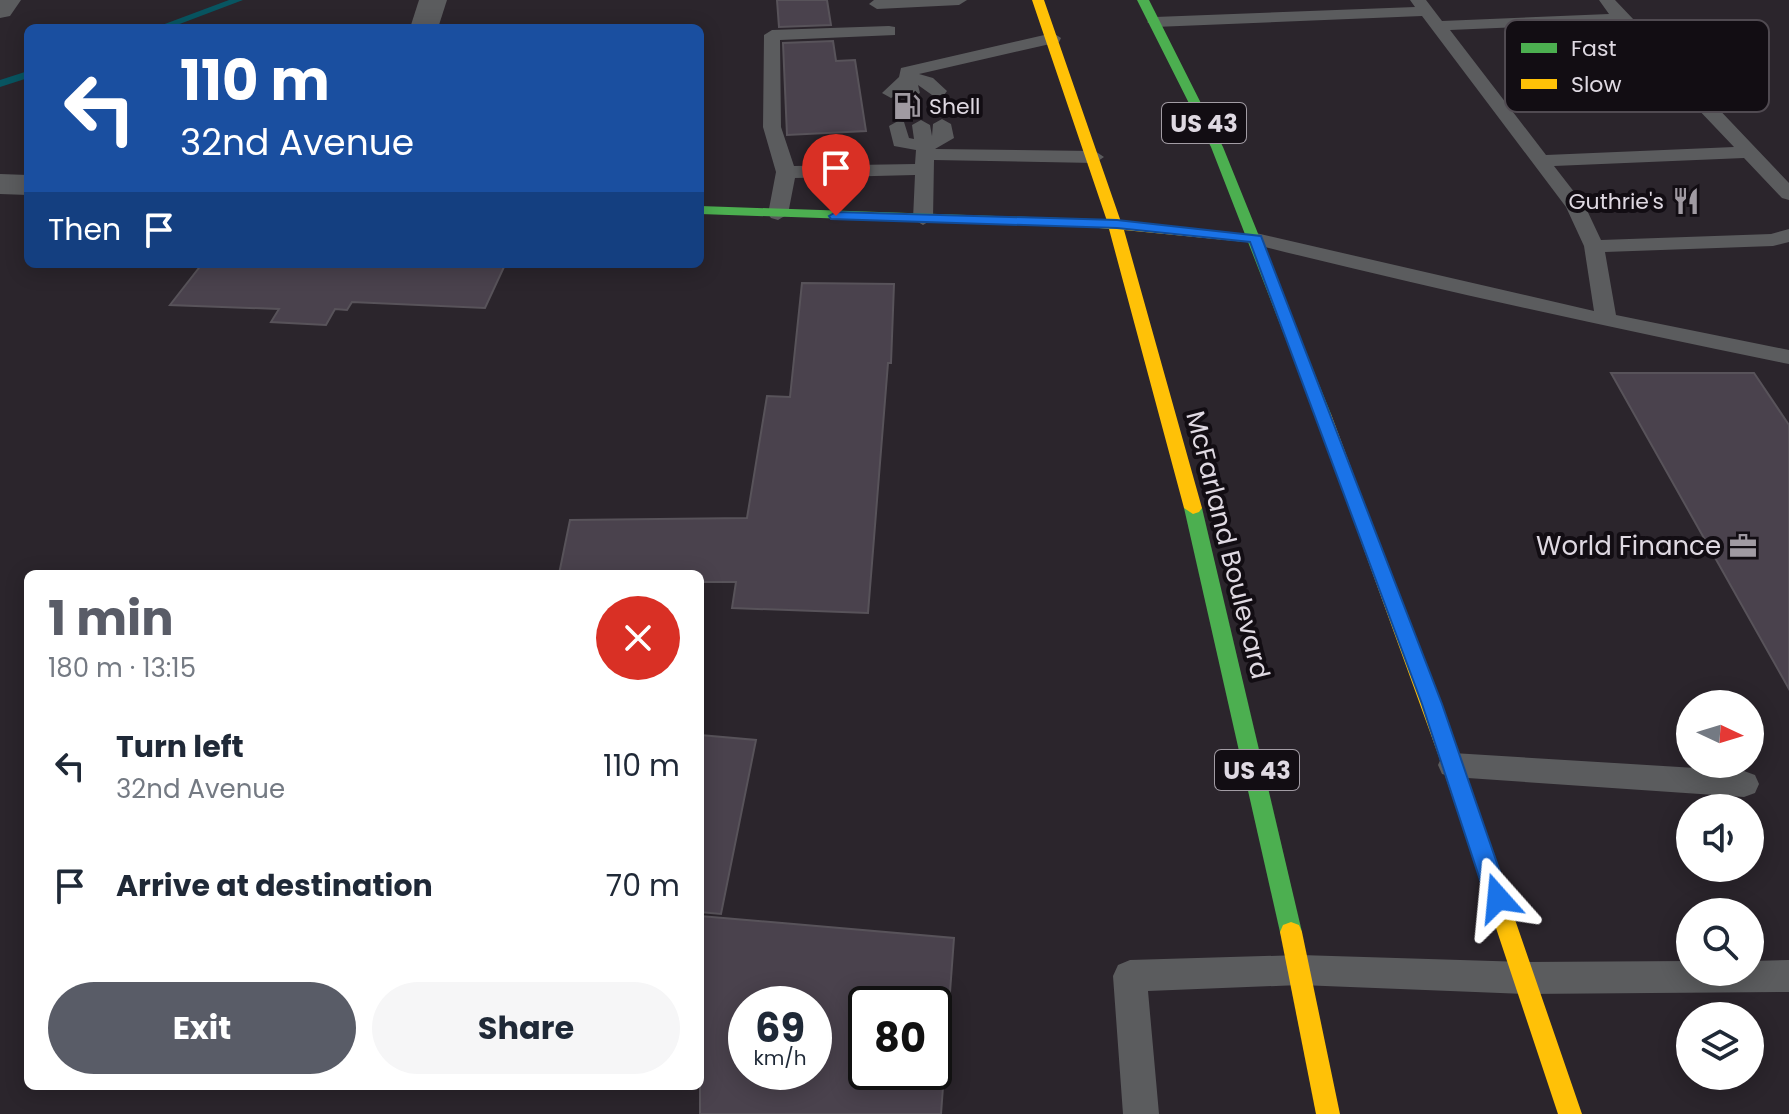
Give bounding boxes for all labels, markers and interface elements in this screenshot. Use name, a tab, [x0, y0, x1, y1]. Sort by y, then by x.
legend	[1505, 20, 1769, 112]
text: Fast	[1571, 33, 1616, 64]
text: 110 m	[180, 41, 330, 120]
icon: left	[48, 56, 152, 160]
text: Slow	[1571, 69, 1621, 100]
fuel station icon: Shell	[892, 91, 922, 121]
place label: Shell	[929, 91, 980, 122]
road number: US 43	[1162, 103, 1246, 143]
text: 32nd Avenue	[180, 117, 414, 168]
pin	[802, 134, 870, 216]
icon: arrive	[814, 146, 858, 190]
place label: Guthrie's	[1568, 186, 1664, 217]
restaurant icon: Guthrie's	[1671, 186, 1701, 216]
text: Then	[48, 208, 121, 251]
icon: arrive	[137, 208, 181, 252]
street label: McFarland Boulevard	[1177, 407, 1279, 683]
place label: World Finance	[1536, 528, 1721, 564]
office icon: World Finance	[1728, 531, 1758, 561]
text: 1 min	[48, 585, 174, 652]
button: close	[596, 596, 680, 680]
text: 180 m · 13:15	[48, 650, 196, 686]
north arrow	[1676, 690, 1764, 778]
map controls	[1676, 690, 1764, 1090]
text: Turn left	[116, 725, 244, 768]
icon: left	[48, 744, 92, 788]
text: 110 m	[603, 744, 680, 787]
road number: US 43	[1215, 750, 1299, 790]
text: 32nd Avenue	[116, 771, 285, 807]
button: sound	[1676, 794, 1764, 882]
position arrow	[1456, 856, 1540, 940]
icon: arrive	[48, 864, 92, 908]
text: Arrive at destination	[116, 864, 433, 907]
text: 70 m	[606, 864, 680, 907]
button: search	[1676, 898, 1764, 986]
button: Exit	[48, 982, 356, 1074]
button: Share	[372, 982, 680, 1074]
speed limit sign: 80	[848, 986, 952, 1090]
text: 69	[755, 1000, 805, 1056]
button: layers	[1676, 1002, 1764, 1090]
text: km/h	[753, 1044, 807, 1072]

